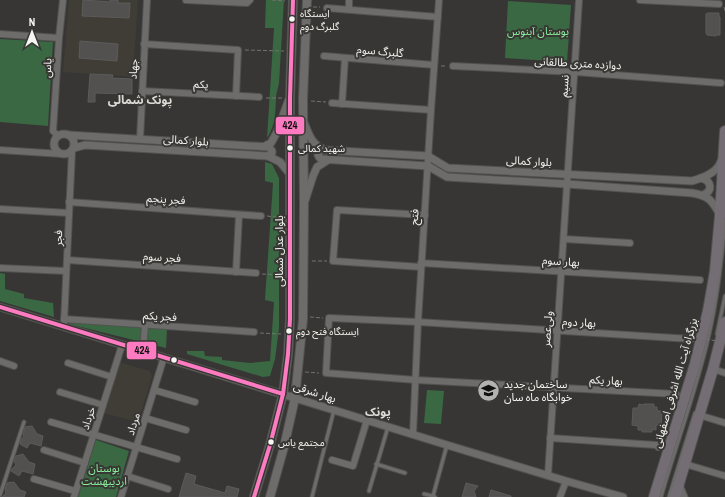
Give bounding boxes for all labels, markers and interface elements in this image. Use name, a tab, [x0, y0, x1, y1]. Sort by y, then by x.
place label: ایستگاه گلبرگ دوم	[300, 7, 340, 35]
north arrow	[12, 12, 52, 52]
marker: ایستگاه گلبرگ دوم	[287, 14, 297, 24]
text: N	[29, 15, 35, 29]
park label: بوستان آبنوس	[507, 24, 569, 38]
street label: گلبرگ سوم	[356, 42, 404, 61]
street label: دوازده متری طالقانی	[534, 54, 622, 72]
street label: یاس	[39, 58, 55, 78]
street label: جهاد	[125, 58, 141, 80]
street label: نسیم	[556, 74, 574, 98]
street label: یکم	[193, 77, 209, 93]
district label: پونک شمالی	[108, 92, 172, 109]
line badge: 424	[275, 116, 305, 135]
text: 424	[282, 118, 298, 132]
street label: بلوار کمالی	[163, 131, 209, 149]
place label: شهید کمالی	[298, 142, 345, 155]
marker: شهید کمالی	[285, 143, 295, 153]
street label: بلوار کمالی	[506, 153, 552, 169]
street label: فجر پنجم	[146, 191, 186, 209]
street label: فتح	[406, 208, 423, 226]
street label: بلوار عدل شمالی	[272, 215, 286, 287]
street label: فجر	[51, 230, 65, 247]
street label: فجر سوم	[143, 249, 181, 266]
street label: بهار سوم	[542, 253, 580, 270]
street label: فجر یکم	[142, 308, 177, 326]
street label: ولی‌عصر	[539, 310, 555, 349]
street label: بهار دوم	[562, 314, 596, 331]
street label: بزرگراه آیت الله اشرفی اصفهانی	[650, 316, 700, 450]
place label: ایستگاه فتح دوم	[296, 325, 359, 340]
marker: ایستگاه فتح دوم	[284, 326, 294, 336]
line badge: 424	[126, 341, 157, 360]
text: 424	[134, 343, 150, 357]
unlabelled marker	[169, 355, 179, 365]
street label: بهار یکم	[589, 372, 623, 390]
school or university icon: ساختمان جدید خوابگاه ماه سان	[475, 377, 501, 403]
place label: ساختمان جدید خوابگاه ماه سان	[504, 377, 573, 404]
street label: بهار شرقی	[292, 379, 338, 405]
street label: خرداد	[78, 404, 98, 431]
district label: پونک	[365, 404, 391, 421]
street label: مرداد	[123, 411, 143, 437]
place label: مجتمع یاس	[278, 436, 325, 450]
marker: مجتمع یاس	[266, 437, 276, 447]
park label: بوستان اردیبهشت	[81, 461, 127, 488]

